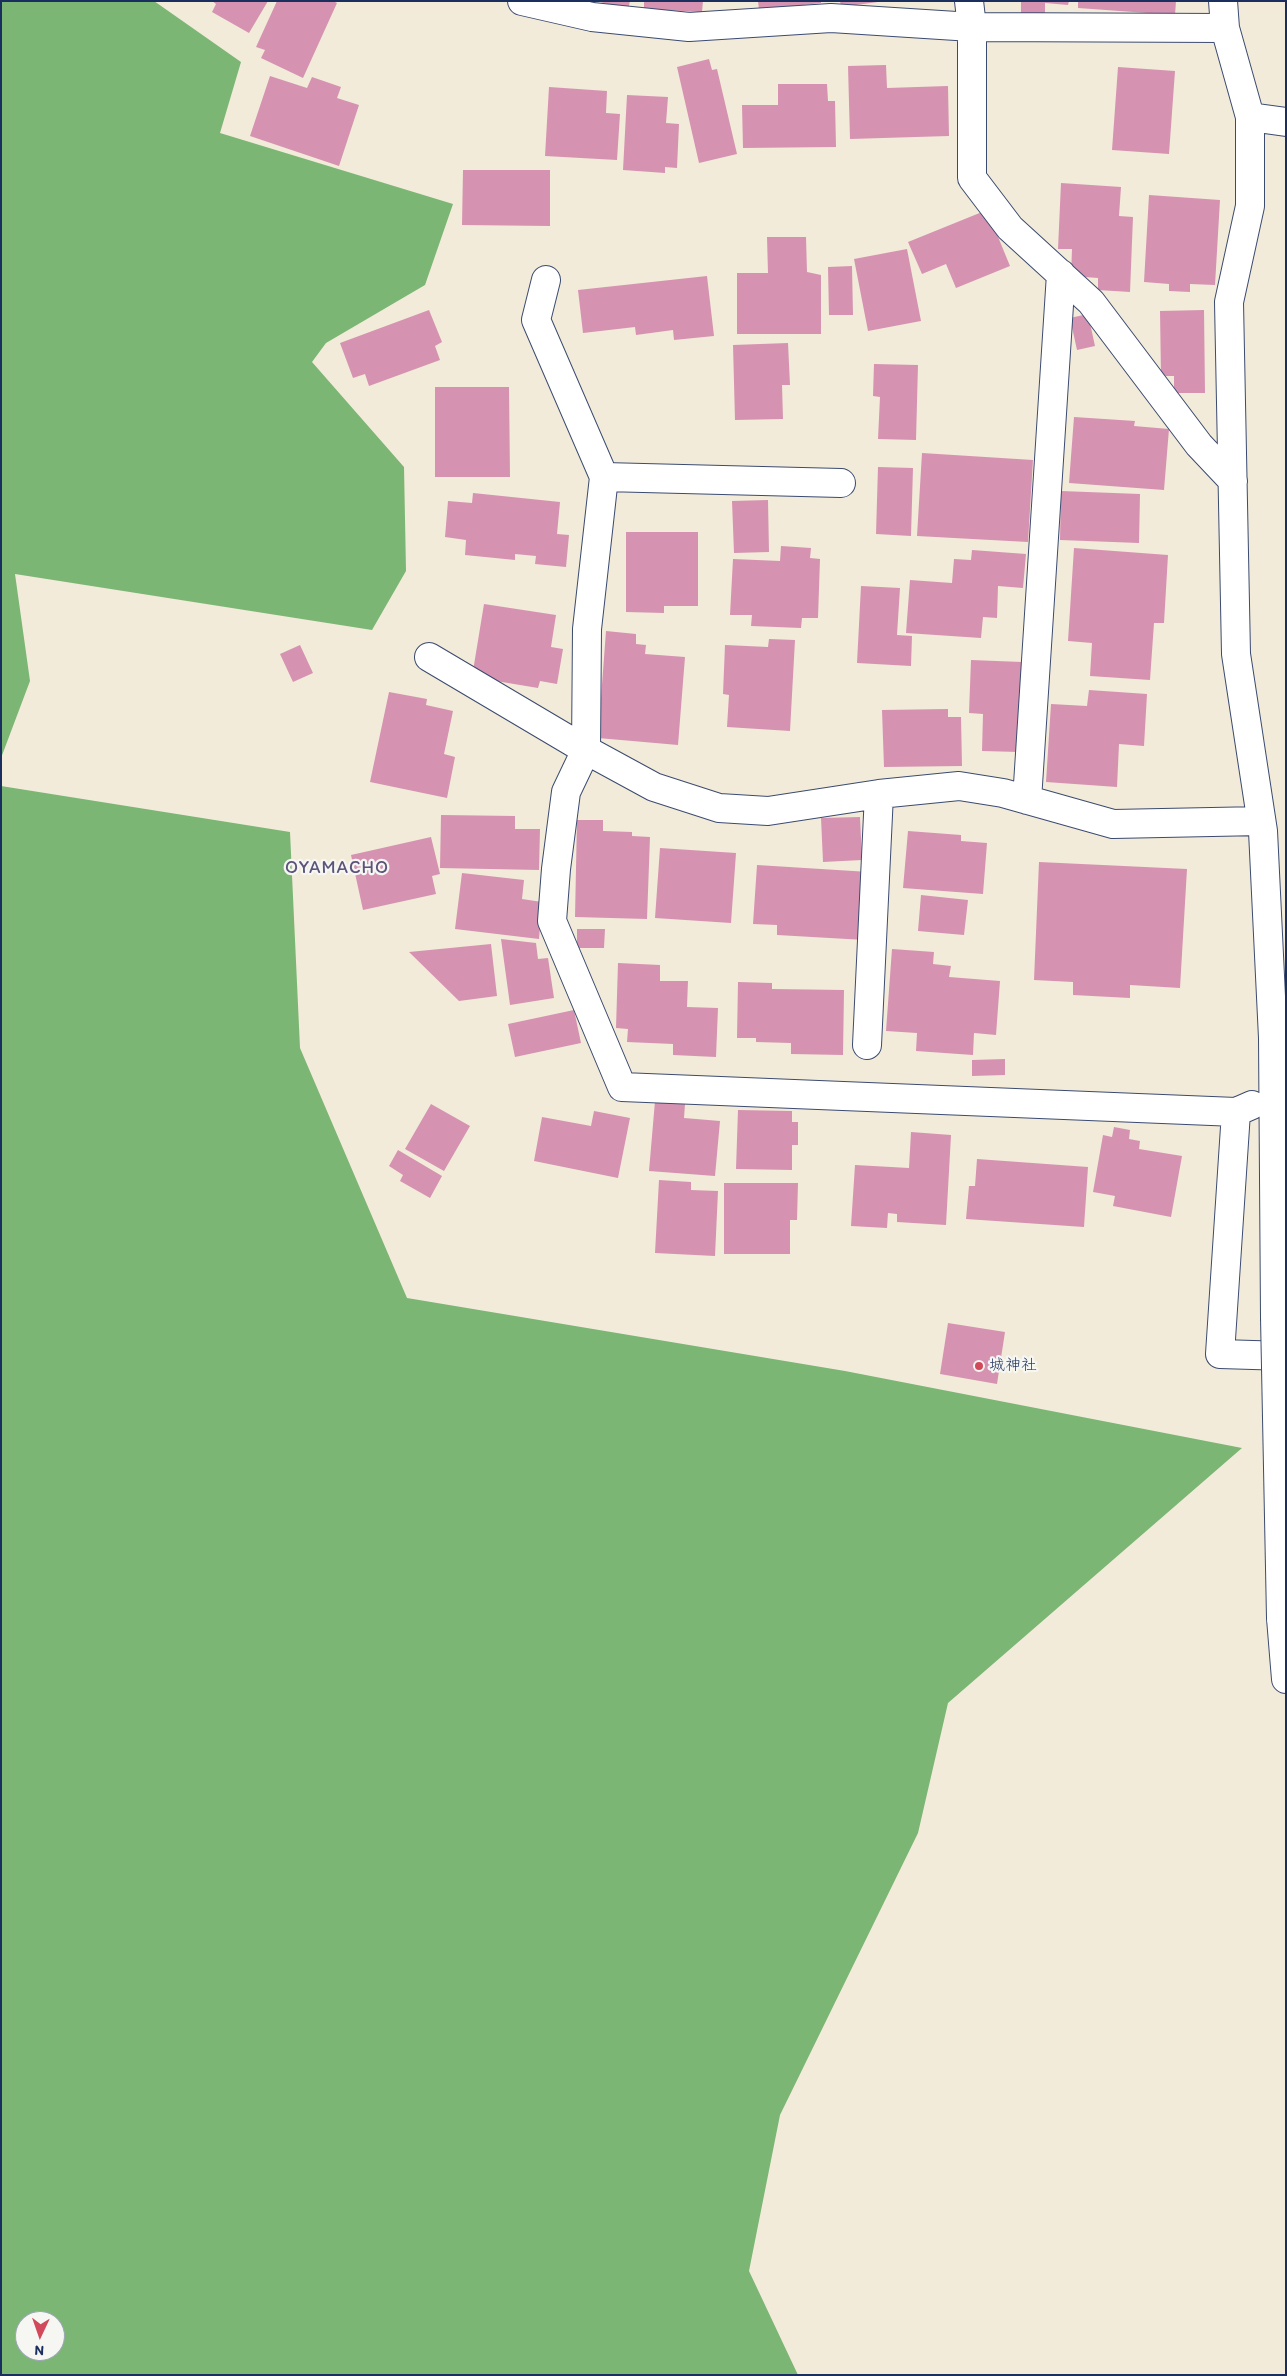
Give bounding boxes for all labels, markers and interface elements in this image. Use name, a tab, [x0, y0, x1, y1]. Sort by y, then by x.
district label: OYAMACHO	[283, 857, 391, 879]
place label: 城神社	[989, 1356, 1037, 1376]
marker: 城神社	[973, 1360, 985, 1372]
north arrow	[15, 2311, 65, 2361]
text: N	[34, 2342, 44, 2359]

